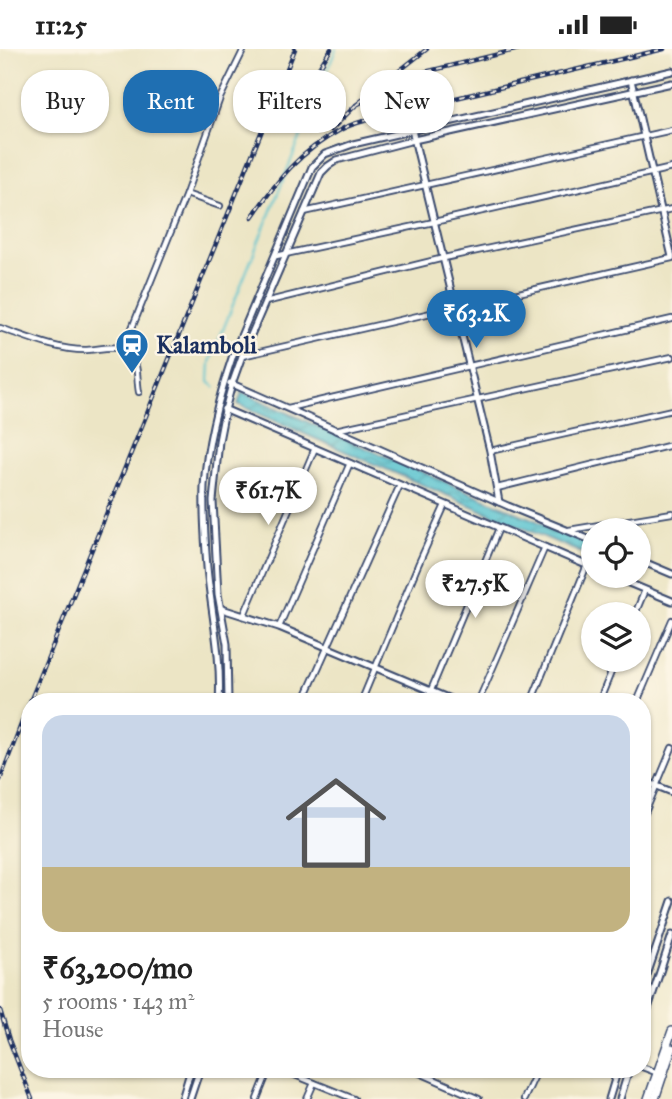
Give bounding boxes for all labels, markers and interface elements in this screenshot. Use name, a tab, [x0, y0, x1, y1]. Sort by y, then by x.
text: 11:25	[35, 9, 87, 41]
chip: Buy	[21, 70, 109, 133]
chip: Rent	[123, 70, 219, 133]
chip: Filters	[233, 70, 346, 133]
chip: New	[360, 70, 454, 133]
pin: ₹63.2K	[419, 291, 533, 350]
text: ₹63.2K	[443, 299, 509, 327]
station icon: Kalamboli	[113, 326, 151, 375]
place label: Kalamboli	[156, 330, 257, 360]
pin: ₹61.7K	[211, 468, 325, 527]
text: ₹61.7K	[235, 476, 301, 504]
map controls	[581, 518, 651, 672]
button: locate	[581, 518, 651, 588]
pin: ₹27.5K	[418, 561, 532, 620]
text: ₹27.5K	[441, 569, 509, 597]
button: layers	[581, 602, 651, 672]
icon: home	[273, 760, 399, 886]
text: ₹63,200/mo	[42, 950, 193, 986]
text: 5 rooms · 143 m²	[42, 987, 194, 1015]
text: House	[42, 1015, 104, 1043]

